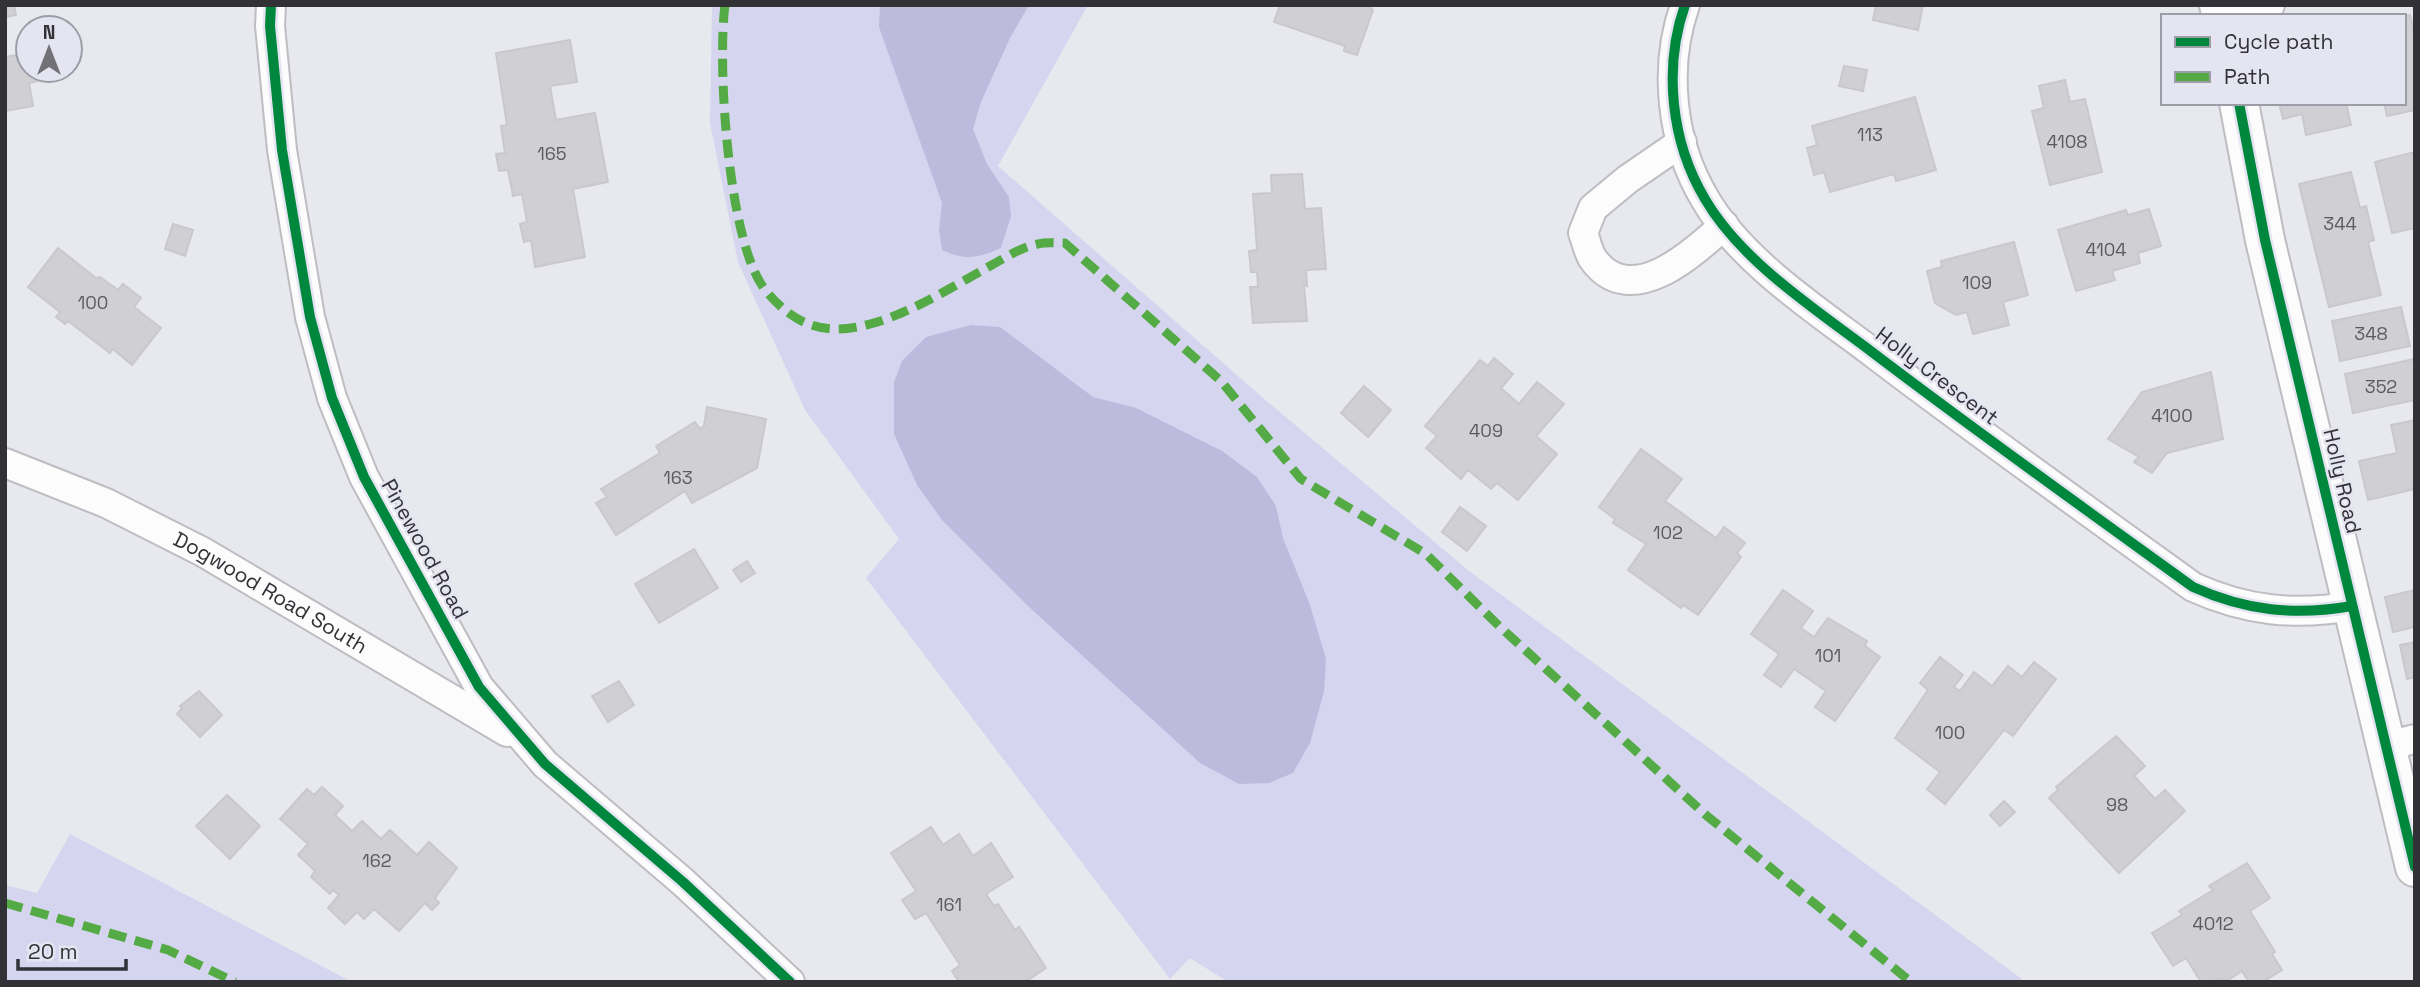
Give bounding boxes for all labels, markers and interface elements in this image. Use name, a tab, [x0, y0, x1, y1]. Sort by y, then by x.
north arrow	[14, 14, 84, 84]
legend	[2161, 14, 2406, 105]
text: N	[43, 20, 55, 45]
text: Cycle path	[2224, 28, 2333, 55]
text: Path	[2224, 63, 2270, 90]
house number: 113	[1857, 123, 1883, 146]
house number: 4108	[2046, 130, 2088, 153]
house number: 165	[537, 142, 567, 165]
house number: 344	[2323, 212, 2357, 235]
house number: 4104	[2085, 238, 2127, 261]
house number: 109	[1962, 271, 1992, 294]
house number: 100	[78, 291, 108, 314]
street label: Holly Crescent	[1870, 321, 2004, 431]
house number: 348	[2354, 322, 2388, 345]
house number: 352	[2365, 375, 2397, 398]
house number: 4100	[2151, 404, 2193, 427]
house number: 409	[1469, 419, 1503, 442]
street label: Holly Road	[2317, 426, 2368, 536]
house number: 163	[663, 466, 693, 489]
street label: Pinewood Road	[376, 474, 475, 623]
house number: 102	[1653, 521, 1683, 544]
street label: Dogwood Road South	[169, 525, 373, 659]
house number: 101	[1815, 644, 1841, 667]
house number: 100	[1935, 721, 1965, 744]
house number: 98	[2106, 793, 2128, 816]
house number: 162	[362, 849, 392, 872]
house number: 161	[936, 893, 962, 916]
house number: 4012	[2192, 912, 2234, 935]
scale bar	[18, 928, 126, 972]
text: 20 m	[28, 938, 78, 965]

